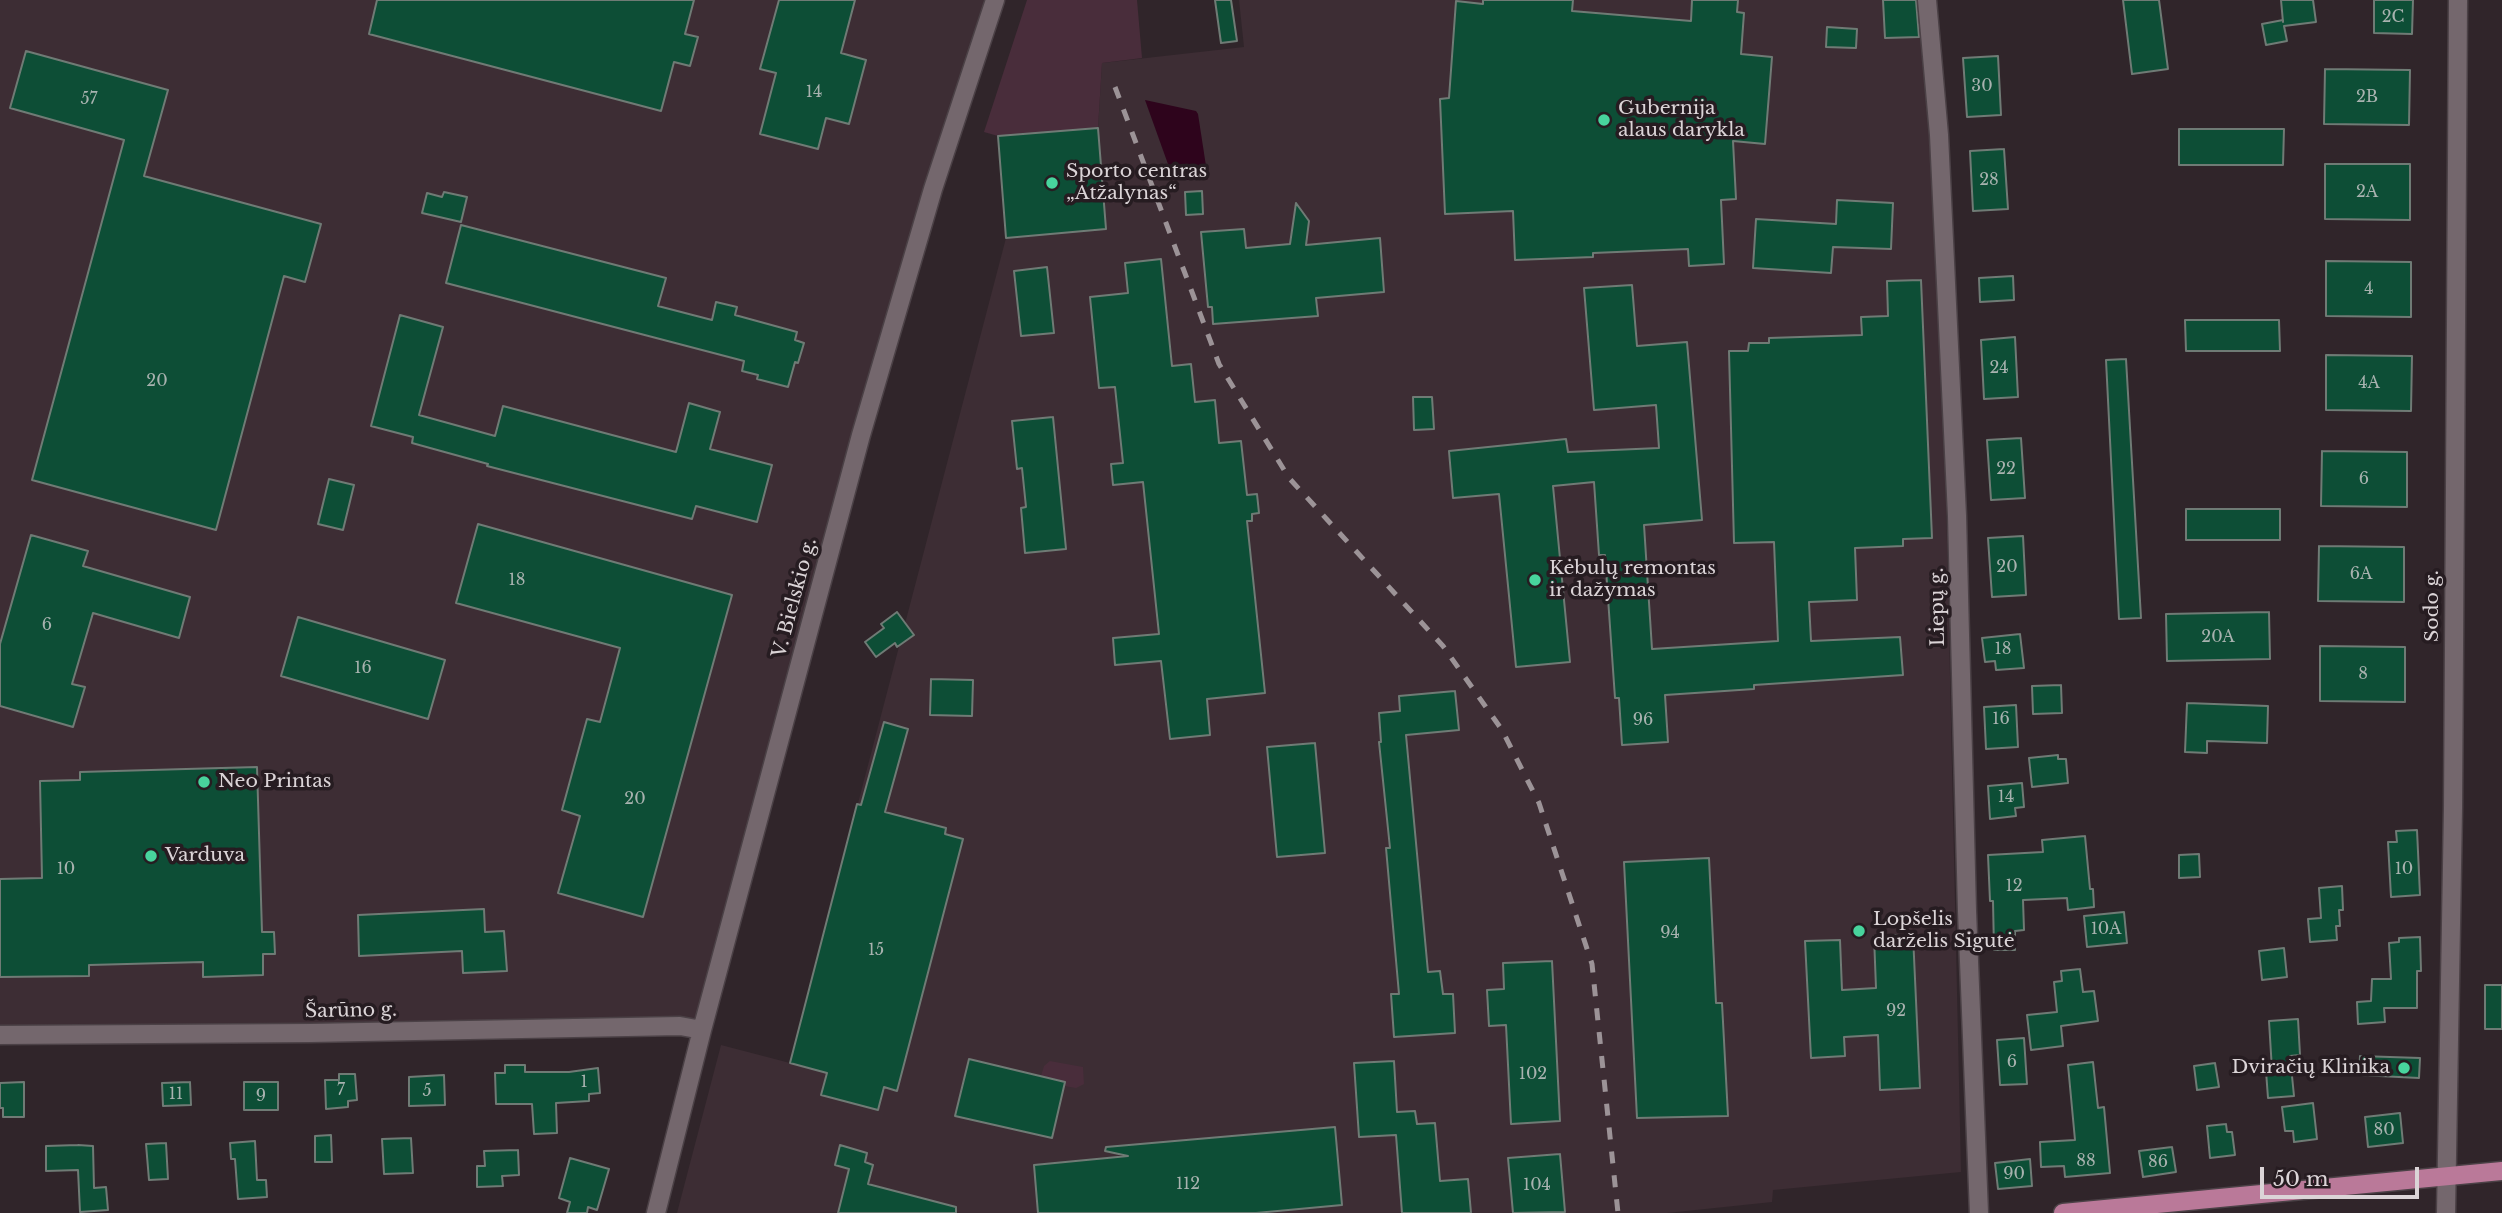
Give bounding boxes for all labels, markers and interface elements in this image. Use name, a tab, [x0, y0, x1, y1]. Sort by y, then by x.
house number: 2C	[2382, 7, 2404, 27]
house number: 30	[1971, 76, 1993, 96]
house number: 14	[806, 82, 822, 102]
house number: 2B	[2356, 87, 2378, 107]
house number: 57	[80, 89, 98, 109]
place label: Gubernija alaus darykla	[1618, 98, 1745, 142]
marker: Gubernija alaus darykla	[1596, 112, 1612, 128]
place label: Sporto centras „Atžalynas“	[1066, 161, 1207, 205]
house number: 28	[1979, 170, 1999, 190]
marker: Sporto centras „Atžalynas“	[1044, 175, 1060, 191]
house number: 2A	[2356, 182, 2378, 202]
house number: 4	[2364, 279, 2374, 299]
house number: 24	[1989, 358, 2009, 378]
house number: 20	[146, 371, 168, 391]
house number: 4A	[2358, 373, 2380, 393]
house number: 22	[1996, 459, 2016, 479]
house number: 6	[2359, 469, 2369, 489]
street label: V. Bielskio g.	[768, 536, 822, 660]
house number: 20	[1996, 557, 2018, 577]
place label: Kėbulų remontas ir dažymas	[1549, 558, 1716, 602]
house number: 6A	[2350, 564, 2372, 584]
street label: Liepų g.	[1926, 567, 1950, 647]
house number: 18	[509, 570, 525, 590]
street label: Sodo g.	[2422, 570, 2444, 642]
marker: Kėbulų remontas ir dažymas	[1527, 572, 1543, 588]
house number: 6	[42, 615, 52, 635]
house number: 20A	[2201, 627, 2235, 647]
house number: 18	[1995, 639, 2011, 659]
house number: 16	[354, 658, 372, 678]
house number: 8	[2358, 664, 2368, 684]
house number: 16	[1992, 709, 2010, 729]
house number: 96	[1633, 710, 1653, 730]
place label: Neo Printas	[218, 771, 331, 793]
marker: Neo Printas	[196, 774, 212, 790]
house number: 14	[1998, 787, 2014, 807]
house number: 20	[624, 789, 646, 809]
place label: Varduva	[165, 845, 245, 867]
marker: Varduva	[143, 848, 159, 864]
house number: 10	[57, 859, 75, 879]
house number: 10	[2395, 859, 2413, 879]
house number: 12	[2006, 876, 2022, 896]
place label: Lopšelis darželis Sigutė	[1873, 909, 2015, 953]
house number: 10A	[2091, 919, 2121, 939]
house number: 94	[1660, 923, 1680, 943]
marker: Lopšelis darželis Sigutė	[1851, 923, 1867, 939]
house number: 15	[868, 940, 884, 960]
street label: Šarūno g.	[305, 999, 397, 1023]
house number: 92	[1886, 1001, 1906, 1021]
house number: 6	[2007, 1052, 2017, 1072]
place label: Dviračių Klinika	[2231, 1057, 2390, 1079]
marker: Dviračių Klinika	[2396, 1060, 2412, 1076]
house number: 102	[1519, 1064, 1547, 1084]
house number: 1	[580, 1072, 588, 1092]
house number: 7	[337, 1080, 345, 1100]
house number: 5	[422, 1081, 432, 1101]
house number: 11	[169, 1084, 183, 1104]
house number: 9	[256, 1086, 266, 1106]
house number: 80	[2373, 1120, 2395, 1140]
house number: 88	[2076, 1151, 2096, 1171]
house number: 86	[2148, 1152, 2168, 1172]
scale bar	[2264, 1154, 2423, 1198]
house number: 90	[2003, 1164, 2025, 1184]
text: 50 m	[2273, 1166, 2328, 1192]
house number: 112	[1176, 1174, 1200, 1194]
house number: 104	[1523, 1175, 1551, 1195]

